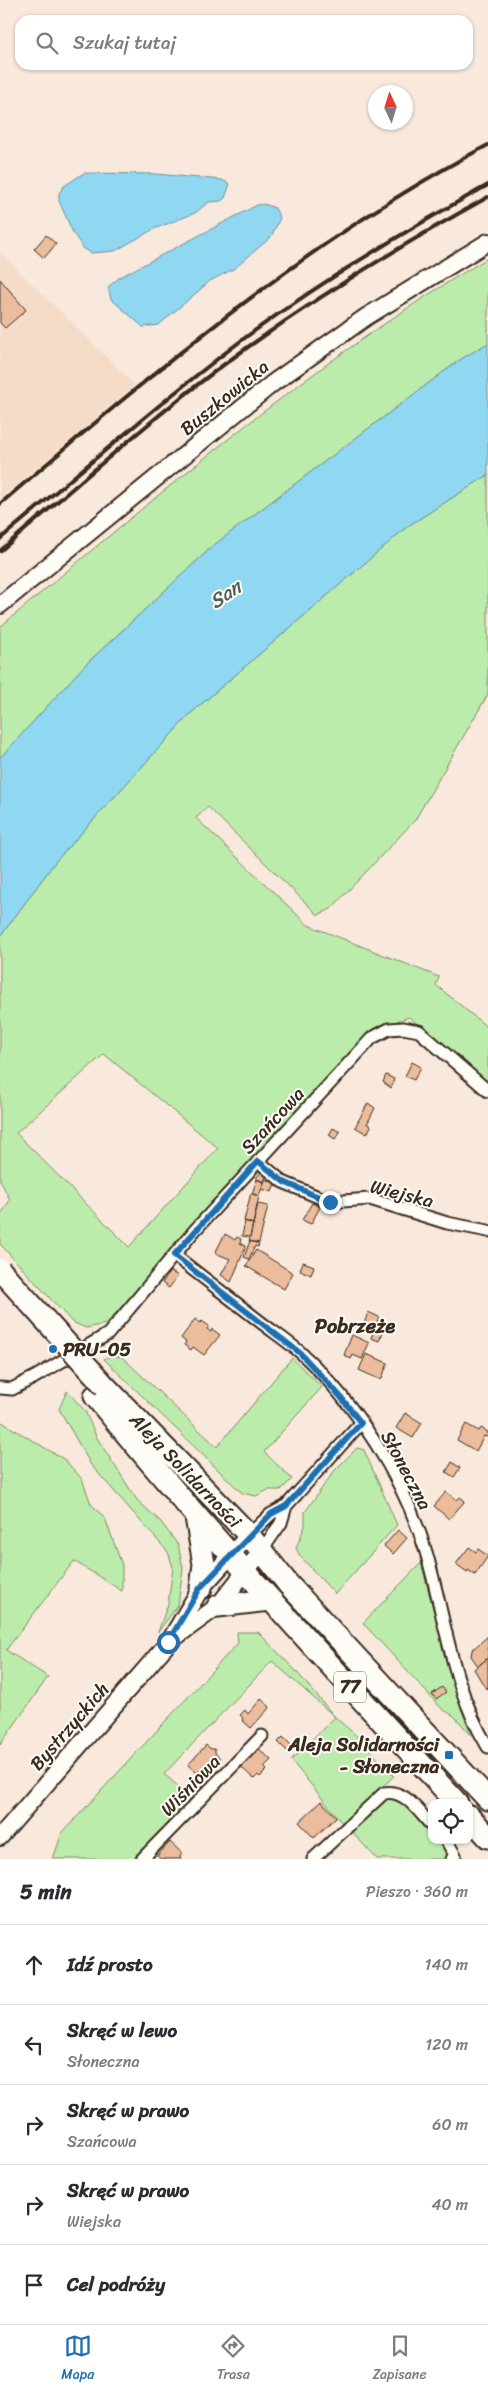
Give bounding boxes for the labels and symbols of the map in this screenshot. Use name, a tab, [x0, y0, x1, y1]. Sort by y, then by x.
north arrow	[368, 85, 413, 130]
street label: Buszkowicka	[172, 351, 277, 444]
water label: San	[202, 569, 251, 618]
street label: Szańcowa	[232, 1079, 313, 1162]
street label: Wiejska	[367, 1170, 437, 1217]
route end	[319, 1191, 342, 1214]
district label: Pobrzeże	[315, 1309, 396, 1344]
place label: PRU-05	[63, 1333, 131, 1366]
marker: PRU-05	[47, 1343, 59, 1355]
street label: Aleja Solidarności	[121, 1404, 250, 1537]
street label: Słoneczna	[372, 1424, 442, 1516]
route start	[157, 1631, 180, 1654]
road number: 77	[334, 1671, 366, 1702]
street label: Bystrzyckich	[21, 1674, 118, 1778]
place label: Aleja Solidarności - Słoneczna	[287, 1728, 441, 1783]
street label: Wiśniowa	[152, 1746, 229, 1824]
marker: Aleja Solidarności - Słoneczna	[443, 1749, 455, 1761]

